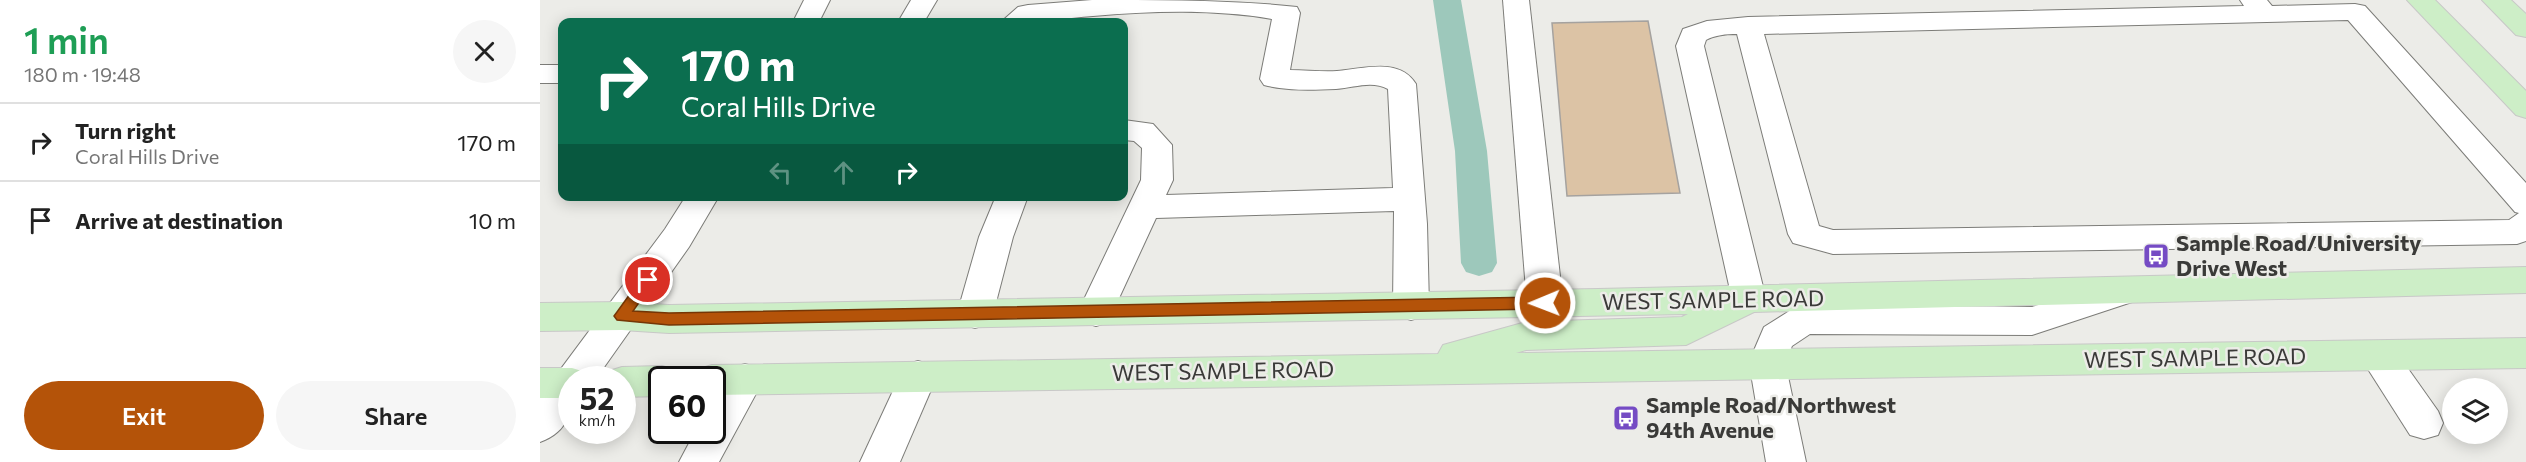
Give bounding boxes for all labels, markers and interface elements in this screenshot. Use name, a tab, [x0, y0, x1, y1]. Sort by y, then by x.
text: 1 min	[24, 17, 109, 61]
button: close	[453, 20, 516, 83]
text: 170 m	[681, 38, 795, 90]
icon: right	[582, 42, 660, 120]
text: 180 m · 19:48	[24, 62, 141, 86]
text: Coral Hills Drive	[681, 90, 876, 123]
text: Turn right	[75, 117, 176, 144]
icon: right	[24, 126, 57, 159]
text: 170 m	[457, 129, 516, 156]
text: Coral Hills Drive	[75, 144, 219, 168]
icon: left	[764, 156, 797, 189]
icon: ahead	[827, 156, 860, 189]
icon: right	[890, 156, 923, 189]
icon: arrive	[24, 204, 57, 237]
text: Arrive at destination	[75, 207, 283, 234]
text: 10 m	[469, 207, 516, 234]
place label: Sample Road/University Drive West	[2176, 229, 2421, 281]
bus stop icon: Sample Road/University Drive West	[2141, 241, 2171, 271]
pin	[622, 254, 673, 305]
icon: arrive	[631, 263, 664, 296]
position arrow	[1513, 271, 1577, 335]
street label: WEST SAMPLE ROAD	[1602, 284, 1824, 315]
street label: WEST SAMPLE ROAD	[2084, 342, 2306, 373]
street label: WEST SAMPLE ROAD	[1112, 355, 1334, 386]
speed limit sign: 60	[648, 366, 726, 444]
map controls	[2442, 378, 2508, 444]
button: layers	[2442, 378, 2508, 444]
text: 52	[580, 379, 614, 416]
button: Exit	[24, 381, 264, 450]
button: Share	[276, 381, 516, 450]
place label: Sample Road/Northwest 94th Avenue	[1646, 391, 1896, 443]
bus stop icon: Sample Road/Northwest 94th Avenue	[1611, 403, 1641, 433]
text: km/h	[579, 411, 615, 429]

